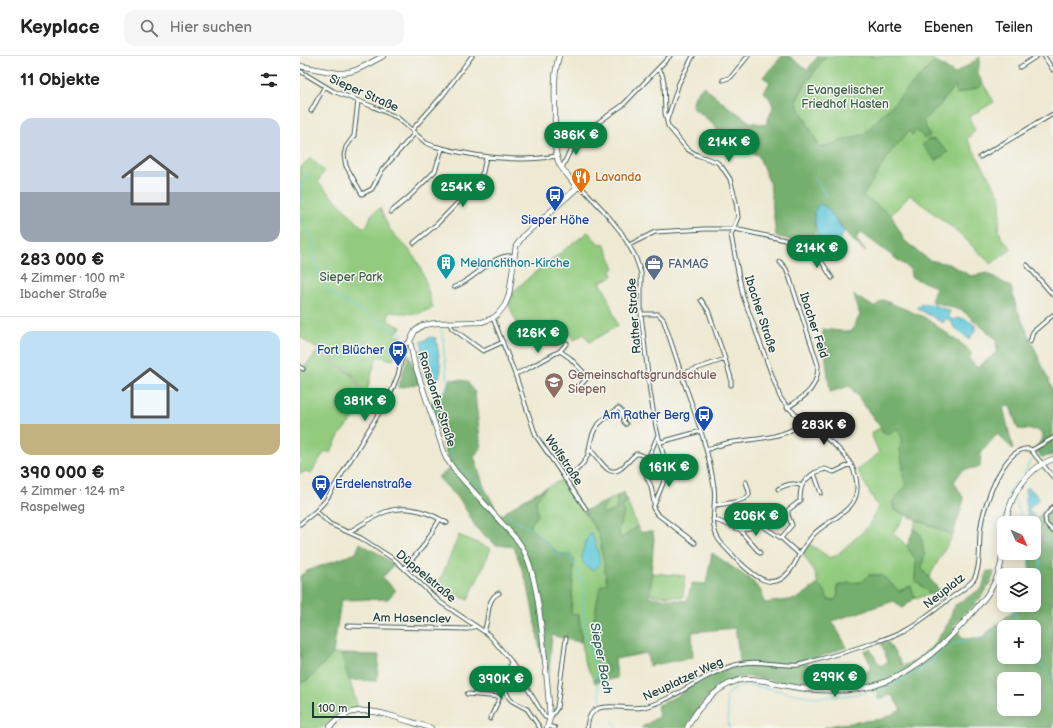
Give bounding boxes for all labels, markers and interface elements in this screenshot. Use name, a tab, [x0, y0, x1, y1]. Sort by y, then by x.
search box	[124, 10, 404, 46]
text: Keyplace	[20, 16, 100, 39]
icon: search	[138, 17, 160, 39]
text: Hier suchen	[170, 18, 252, 37]
text: Karte	[868, 19, 902, 36]
text: Ebenen	[924, 19, 973, 36]
text: Teilen	[995, 19, 1033, 36]
icon: filters	[258, 69, 280, 91]
text: 11 Objekte	[20, 70, 100, 90]
street label: Sieper Straße	[327, 72, 401, 115]
park label: Evangelischer Friedhof Hasten	[801, 83, 889, 112]
pin: 386K €	[543, 122, 609, 156]
text: 386K €	[553, 127, 599, 143]
pin: 214K €	[696, 129, 762, 163]
text: 214K €	[708, 134, 750, 150]
icon: home	[114, 144, 186, 216]
restaurant icon: Lavanda	[570, 166, 592, 194]
place label: Lavanda	[595, 170, 641, 185]
pin: 254K €	[430, 174, 496, 208]
text: 254K €	[440, 179, 486, 195]
bus stop icon: Sieper Höhe	[544, 184, 566, 212]
place label: Sieper Höhe	[521, 213, 589, 228]
pin: 214K €	[784, 235, 850, 269]
text: 214K €	[796, 240, 838, 256]
text: 283 000 €	[20, 250, 104, 270]
building icon: Melanchthon-Kirche	[435, 252, 457, 280]
office icon: FAMAG	[643, 253, 665, 281]
place label: Melanchthon-Kirche	[460, 256, 570, 271]
place label: FAMAG	[668, 257, 708, 272]
text: 4 Zimmer · 100 m²	[20, 270, 125, 286]
park label: Sieper Park	[320, 270, 383, 285]
street label: Ibacher Straße	[741, 274, 780, 355]
street label: Rather Straße	[624, 278, 645, 354]
text: Ibacher Straße	[20, 286, 107, 302]
street label: Ibacher Feld	[796, 290, 831, 360]
pin: 126K €	[505, 320, 571, 354]
text: 126K €	[516, 325, 560, 341]
bus stop icon: Fort Blücher	[387, 339, 409, 367]
place label: Fort Blücher	[317, 343, 385, 358]
street label: Ronsdorfer Straße	[414, 350, 459, 449]
icon: home	[114, 357, 186, 429]
place label: Gemeinschaftsgrundschule Siepen	[568, 368, 717, 397]
school or university icon: Gemeinschaftsgrundschule Siepen	[543, 371, 565, 399]
pin: 381K €	[332, 388, 398, 422]
text: 381K €	[343, 393, 387, 409]
bus stop icon: Am Rather Berg	[693, 404, 715, 432]
place label: Am Rather Berg	[603, 408, 690, 423]
pin: 283K €	[791, 412, 857, 446]
text: 283K €	[801, 417, 847, 433]
street label: Wolfstraße	[541, 432, 586, 488]
pin: 161K €	[636, 454, 702, 488]
text: 161K €	[649, 459, 689, 475]
text: 390 000 €	[20, 463, 104, 483]
bus stop icon: Erdelenstraße	[310, 473, 332, 501]
place label: Erdelenstraße	[335, 477, 412, 492]
text: 4 Zimmer · 124 m²	[20, 483, 125, 499]
text: Raspelweg	[20, 499, 85, 515]
pin: 206K €	[723, 503, 789, 537]
text: 206K €	[733, 508, 779, 524]
north arrow	[997, 516, 1041, 560]
map controls	[997, 516, 1041, 716]
street label: Düppelstraße	[393, 547, 459, 606]
button: layers	[997, 568, 1041, 612]
street label: Neuplatz	[921, 570, 968, 612]
street label: Am Hasenclev	[373, 610, 451, 627]
button: +	[997, 620, 1041, 664]
water label: Sieper Bach	[586, 621, 616, 695]
street label: Neuplatzer Weg	[641, 654, 726, 705]
pin: 299K €	[802, 664, 868, 698]
pin: 390K €	[468, 666, 534, 700]
text: 299K €	[812, 669, 858, 685]
text: 390K €	[478, 671, 524, 687]
button: −	[997, 672, 1041, 716]
scale bar	[312, 700, 370, 719]
text: 100 m	[318, 702, 347, 715]

